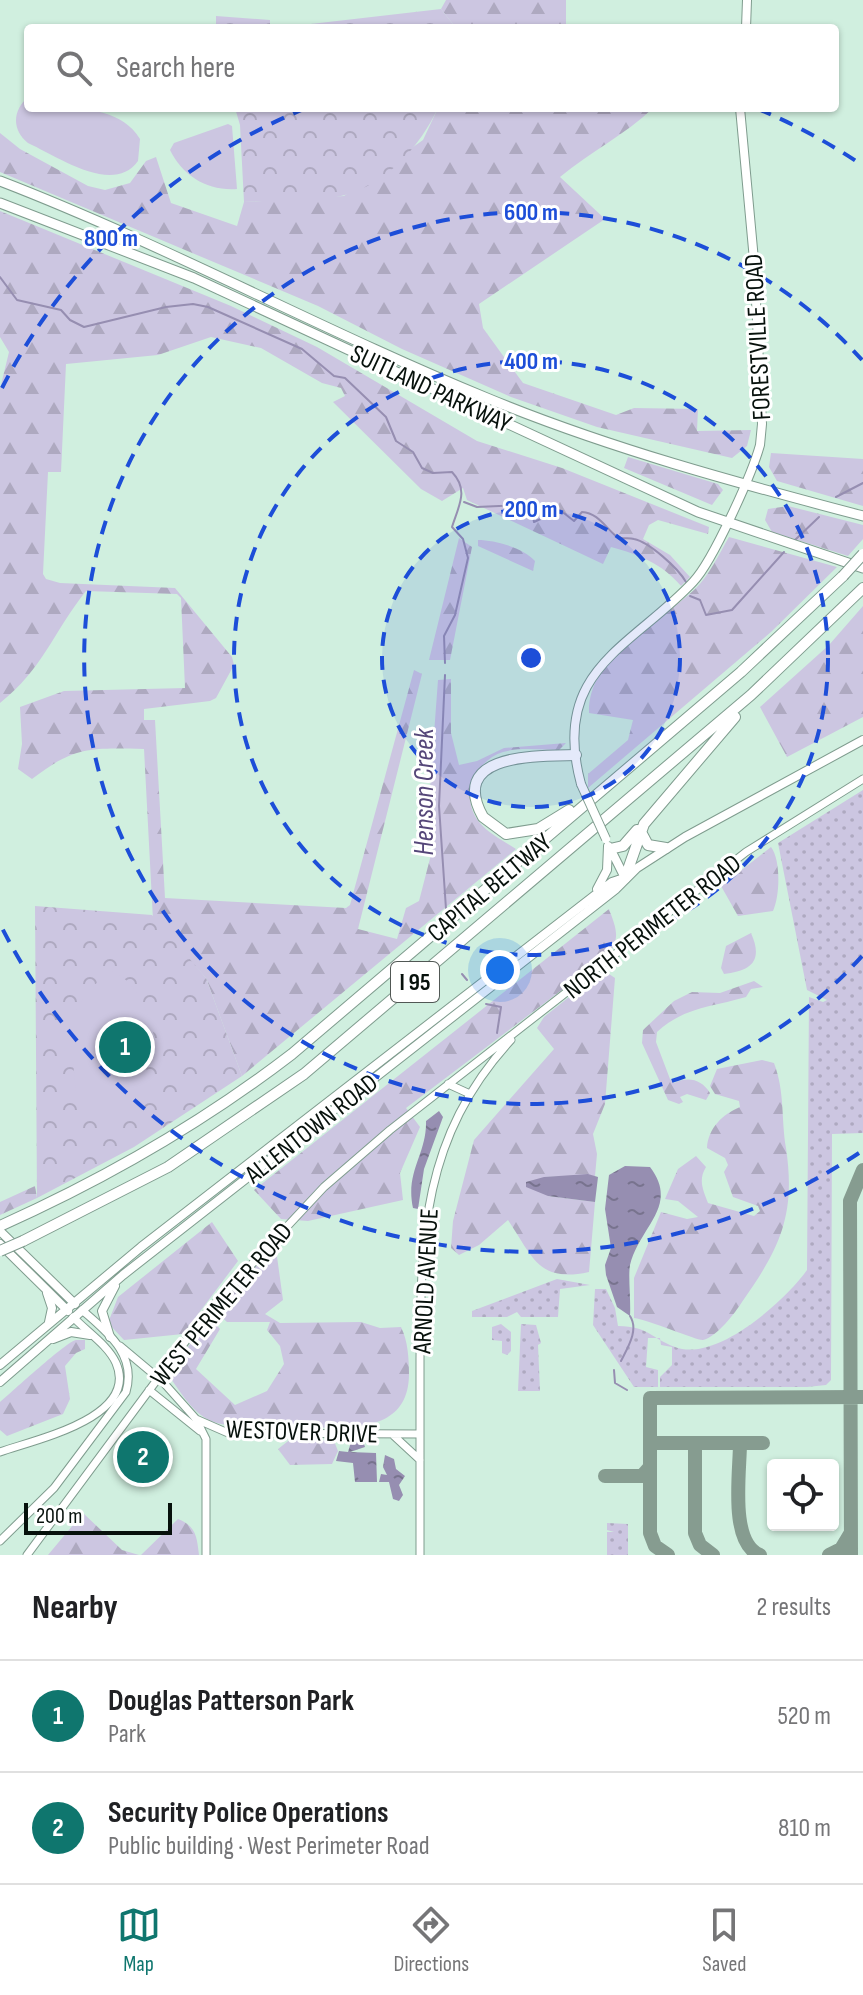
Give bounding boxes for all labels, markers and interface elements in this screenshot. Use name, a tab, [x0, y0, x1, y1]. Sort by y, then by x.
search box	[24, 24, 839, 112]
icon: search	[52, 46, 96, 90]
text: Search here	[116, 50, 235, 86]
text: 600 m	[504, 198, 558, 227]
text: 800 m	[84, 224, 138, 253]
street label: FORESTVILLE ROAD	[739, 253, 778, 421]
street label: SUITLAND PARKWAY	[345, 339, 516, 440]
text: 400 m	[504, 347, 558, 376]
text: 200 m	[504, 495, 558, 524]
centre of rings	[517, 644, 545, 672]
water label: Henson Creek	[408, 727, 441, 855]
street label: CAPITAL BELTWAY	[422, 827, 558, 949]
street label: NORTH PERIMETER ROAD	[558, 848, 748, 1006]
your location	[480, 950, 520, 990]
road number: I 95	[391, 962, 439, 1002]
pin: 1	[99, 1017, 151, 1077]
street label: ALLENTOWN ROAD	[239, 1068, 384, 1191]
street label: ARNOLD AVENUE	[407, 1208, 446, 1355]
street label: WEST PERIMETER ROAD	[145, 1217, 300, 1393]
street label: WESTOVER DRIVE	[225, 1414, 379, 1451]
pin: 2	[117, 1427, 169, 1487]
map controls	[767, 1459, 839, 1531]
button: locate	[767, 1459, 839, 1531]
scale bar	[24, 1499, 172, 1535]
text: 200 m	[36, 1503, 82, 1530]
text: Nearby	[32, 1587, 118, 1628]
text: 2 results	[757, 1592, 831, 1623]
text: Douglas Patterson Park	[108, 1683, 354, 1719]
text: 1	[53, 1701, 63, 1732]
text: 520 m	[777, 1701, 831, 1732]
text: Park	[108, 1719, 146, 1750]
text: Security Police Operations	[108, 1795, 389, 1831]
text: 2	[52, 1813, 64, 1844]
text: 810 m	[778, 1813, 831, 1844]
text: Public building · West Perimeter Road	[108, 1831, 430, 1862]
tab: Map	[117, 1903, 161, 1978]
tab: Directions	[394, 1903, 469, 1978]
tab: Saved	[702, 1903, 746, 1978]

